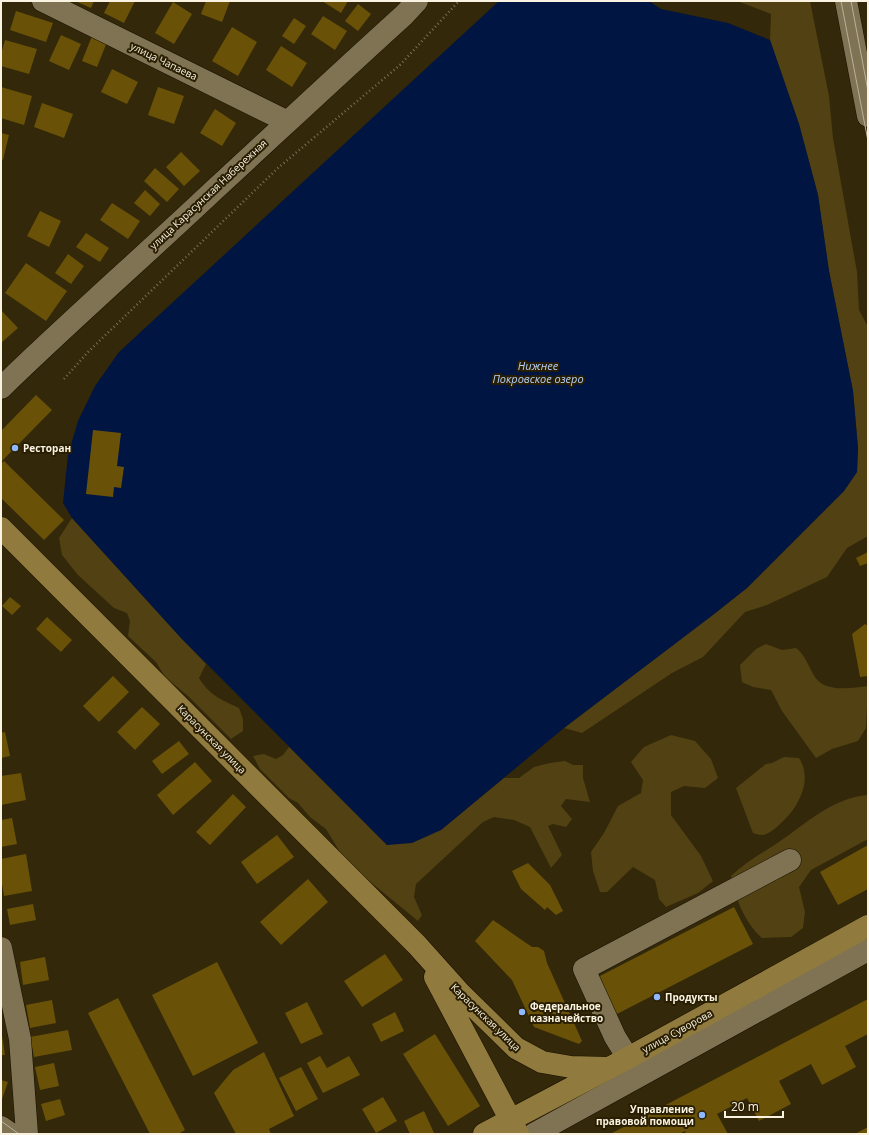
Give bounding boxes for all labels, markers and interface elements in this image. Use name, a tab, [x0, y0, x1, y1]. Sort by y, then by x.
street label: улица Чапаева	[128, 39, 200, 83]
street label: улица Карасунская Набережная	[146, 136, 270, 252]
water label: Нижнее Покровское озеро	[492, 358, 584, 386]
place label: Ресторан	[23, 441, 71, 455]
marker: Ресторан	[10, 443, 20, 453]
street label: Карасунская улица	[175, 702, 249, 776]
street label: Карасунская улица	[448, 980, 524, 1054]
place label: Продукты	[665, 990, 718, 1004]
marker: Продукты	[652, 992, 662, 1002]
place label: Федеральное казначейство	[530, 999, 603, 1025]
street label: улица Суворова	[639, 1006, 715, 1056]
marker: Федеральное казначейство	[517, 1007, 527, 1017]
scale bar	[725, 1093, 783, 1119]
text: 20 m	[731, 1098, 759, 1115]
place label: Управление правовой помощи	[596, 1102, 694, 1128]
marker: Управление правовой помощи	[697, 1110, 707, 1120]

